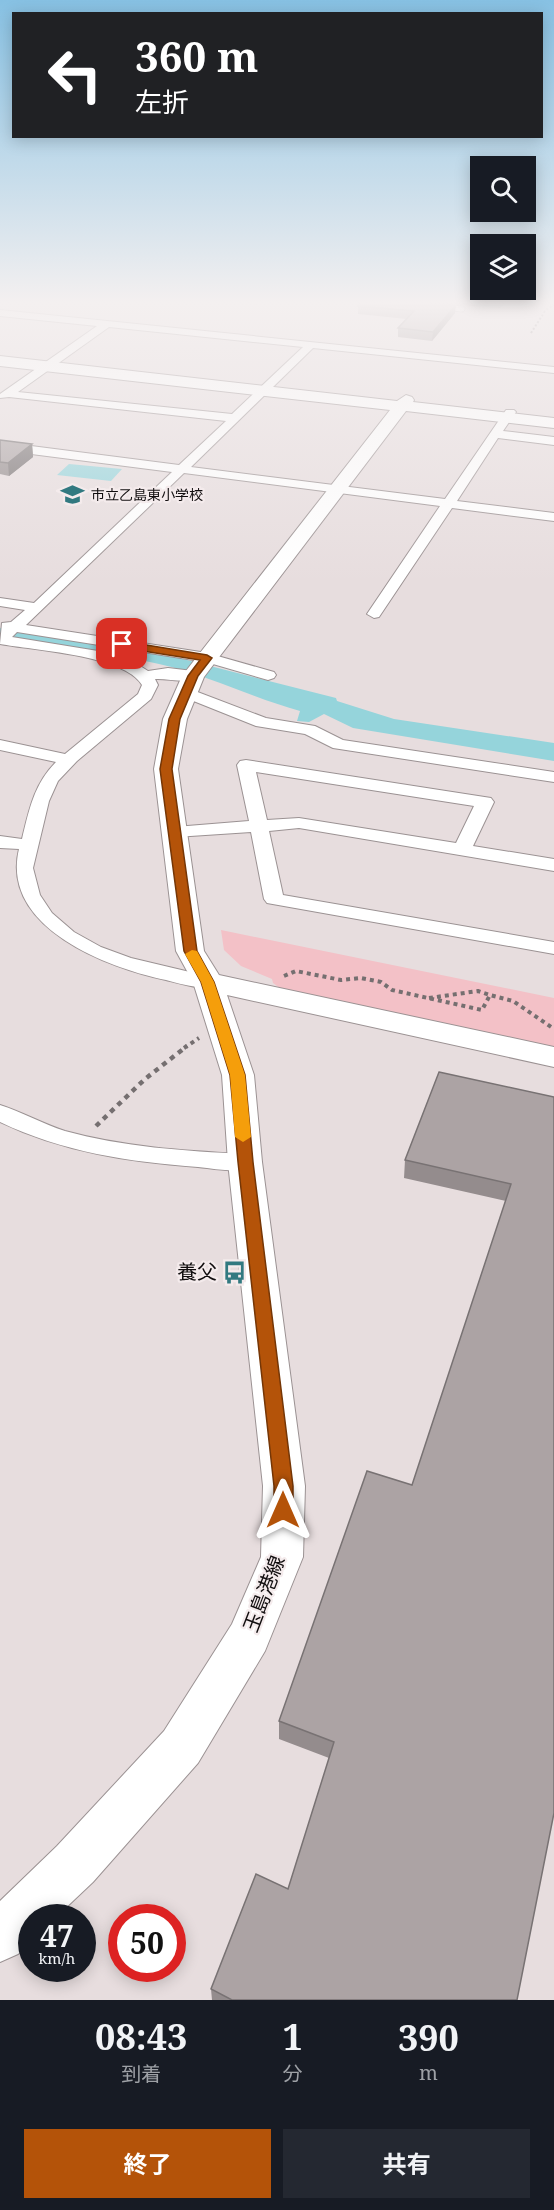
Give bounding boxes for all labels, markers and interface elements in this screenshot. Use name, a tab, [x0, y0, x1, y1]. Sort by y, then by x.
text: 360 m	[135, 27, 259, 84]
icon: left	[36, 36, 114, 114]
text: 左折	[135, 83, 189, 120]
map controls	[470, 156, 536, 300]
button: search	[470, 156, 536, 222]
button: layers	[470, 234, 536, 300]
school or university icon: 市立乙島東小学校	[60, 482, 86, 508]
place label: 市立乙島東小学校	[91, 485, 203, 504]
pin	[96, 618, 147, 669]
icon: arrive	[105, 627, 138, 660]
place label: 養父	[177, 1258, 217, 1285]
bus stop icon: 養父	[222, 1259, 248, 1285]
position arrow	[251, 1478, 315, 1542]
street label: 玉島港線	[237, 1552, 290, 1636]
speed limit sign: 50	[108, 1904, 186, 1982]
text: 47	[40, 1915, 74, 1956]
text: km/h	[39, 1948, 75, 1968]
text: 08:43	[95, 2012, 187, 2061]
text: 1	[282, 2012, 303, 2061]
text: 390	[398, 2013, 459, 2062]
text: m	[419, 2059, 438, 2086]
text: 到着	[121, 2060, 161, 2087]
text: 分	[283, 2060, 303, 2087]
button: 終了	[24, 2129, 271, 2198]
button: 共有	[283, 2129, 530, 2198]

